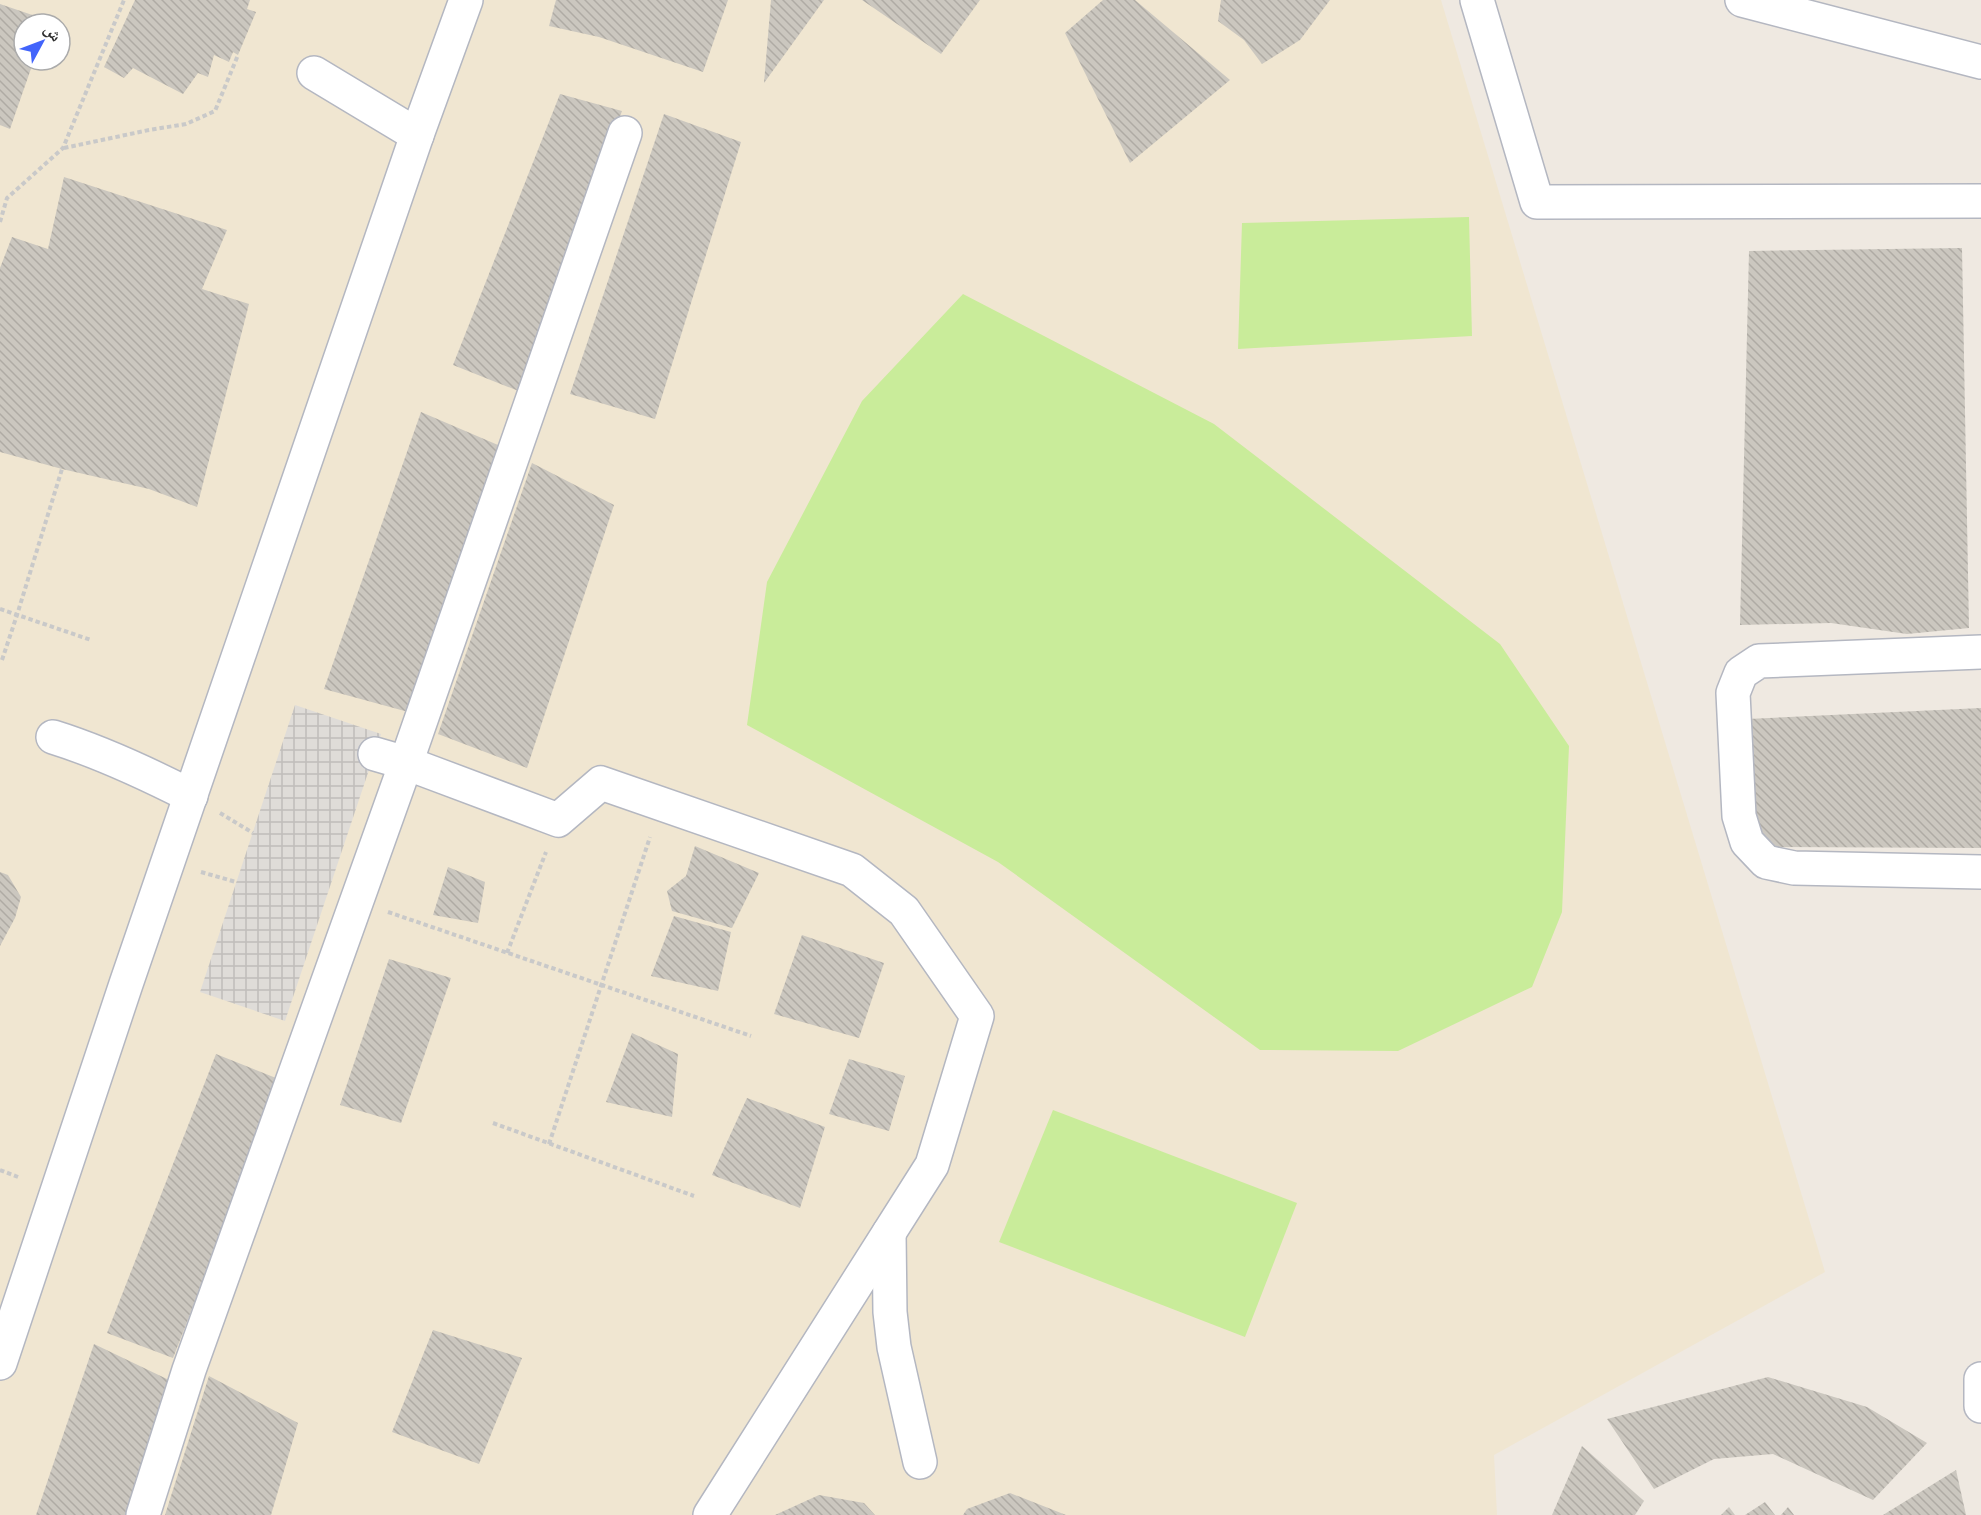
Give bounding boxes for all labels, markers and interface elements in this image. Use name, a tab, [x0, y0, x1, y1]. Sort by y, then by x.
north arrow	[12, 12, 72, 72]
text: ش	[40, 20, 66, 45]

